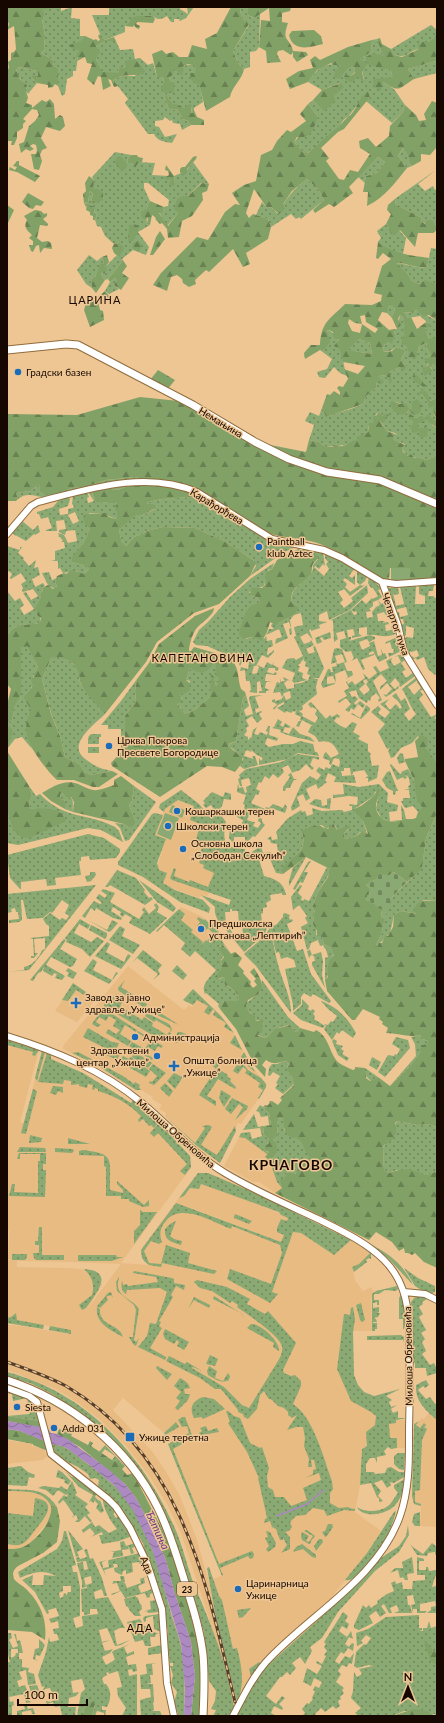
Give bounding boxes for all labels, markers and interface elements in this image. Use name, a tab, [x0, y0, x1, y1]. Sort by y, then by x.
district label: ЦАРИНА	[69, 293, 121, 306]
place label: Градски базен	[26, 366, 91, 378]
marker: Градски базен	[13, 367, 23, 377]
street label: Немањина	[197, 404, 245, 440]
street label: Карађорђева	[188, 485, 246, 527]
place label: Paintball klub Aztec	[267, 535, 313, 559]
marker: Paintball klub Aztec	[254, 542, 264, 552]
street label: Четвртог пука	[380, 591, 412, 657]
district label: КАПЕТАНОВИНА	[152, 651, 254, 664]
place label: Црква Покрова Пресвете Богородице	[117, 734, 218, 758]
marker: Црква Покрова Пресвете Богородице	[104, 741, 114, 751]
place label: Кошаркашки терен	[185, 805, 274, 817]
marker: Кошаркашки терен	[172, 806, 182, 816]
place label: Школски терен	[176, 820, 248, 832]
marker: Школски терен	[163, 821, 173, 831]
place label: Основна школа „Слободан Секулић”	[191, 837, 286, 861]
marker: Основна школа „Слободан Секулић”	[178, 844, 188, 854]
place label: Предшколска установа „Лептирић”	[209, 917, 306, 941]
marker: Предшколска установа „Лептирић”	[196, 924, 206, 934]
place label: Завод за јавно здравље „Ужице”	[85, 991, 165, 1015]
marker: Завод за јавно здравље „Ужице”	[70, 997, 82, 1009]
place label: Администрација	[143, 1031, 220, 1043]
marker: Администрација	[130, 1032, 140, 1042]
place label: Здравствени центар „Ужице”	[76, 1044, 149, 1068]
marker: Здравствени центар „Ужице”	[152, 1051, 162, 1061]
place label: Општа болница „Ужице”	[183, 1054, 257, 1078]
marker: Општа болница „Ужице”	[168, 1060, 180, 1072]
street label: Милоша Обреновића	[135, 1096, 218, 1170]
district label: КРЧАГОВО	[249, 1156, 333, 1173]
street label: Милоша Обреновића	[401, 1306, 415, 1406]
place label: Siesta	[25, 1401, 51, 1413]
marker: Siesta	[12, 1402, 22, 1412]
place label: Adda 031	[62, 1422, 105, 1434]
marker: Adda 031	[49, 1423, 59, 1433]
marker: Ужице теретна	[124, 1431, 136, 1443]
place label: Ужице теретна	[139, 1431, 209, 1443]
water label: Ђетиња	[143, 1508, 173, 1552]
street label: Ада	[138, 1554, 156, 1576]
place label: Царинарница Ужице	[246, 1577, 309, 1601]
road number: 23	[177, 1582, 197, 1596]
marker: Царинарница Ужице	[233, 1584, 243, 1594]
district label: АДА	[127, 1621, 153, 1634]
north arrow	[388, 1667, 428, 1707]
text: N	[404, 1670, 412, 1683]
scale bar	[18, 1681, 87, 1707]
text: 100 m	[24, 1687, 58, 1702]

